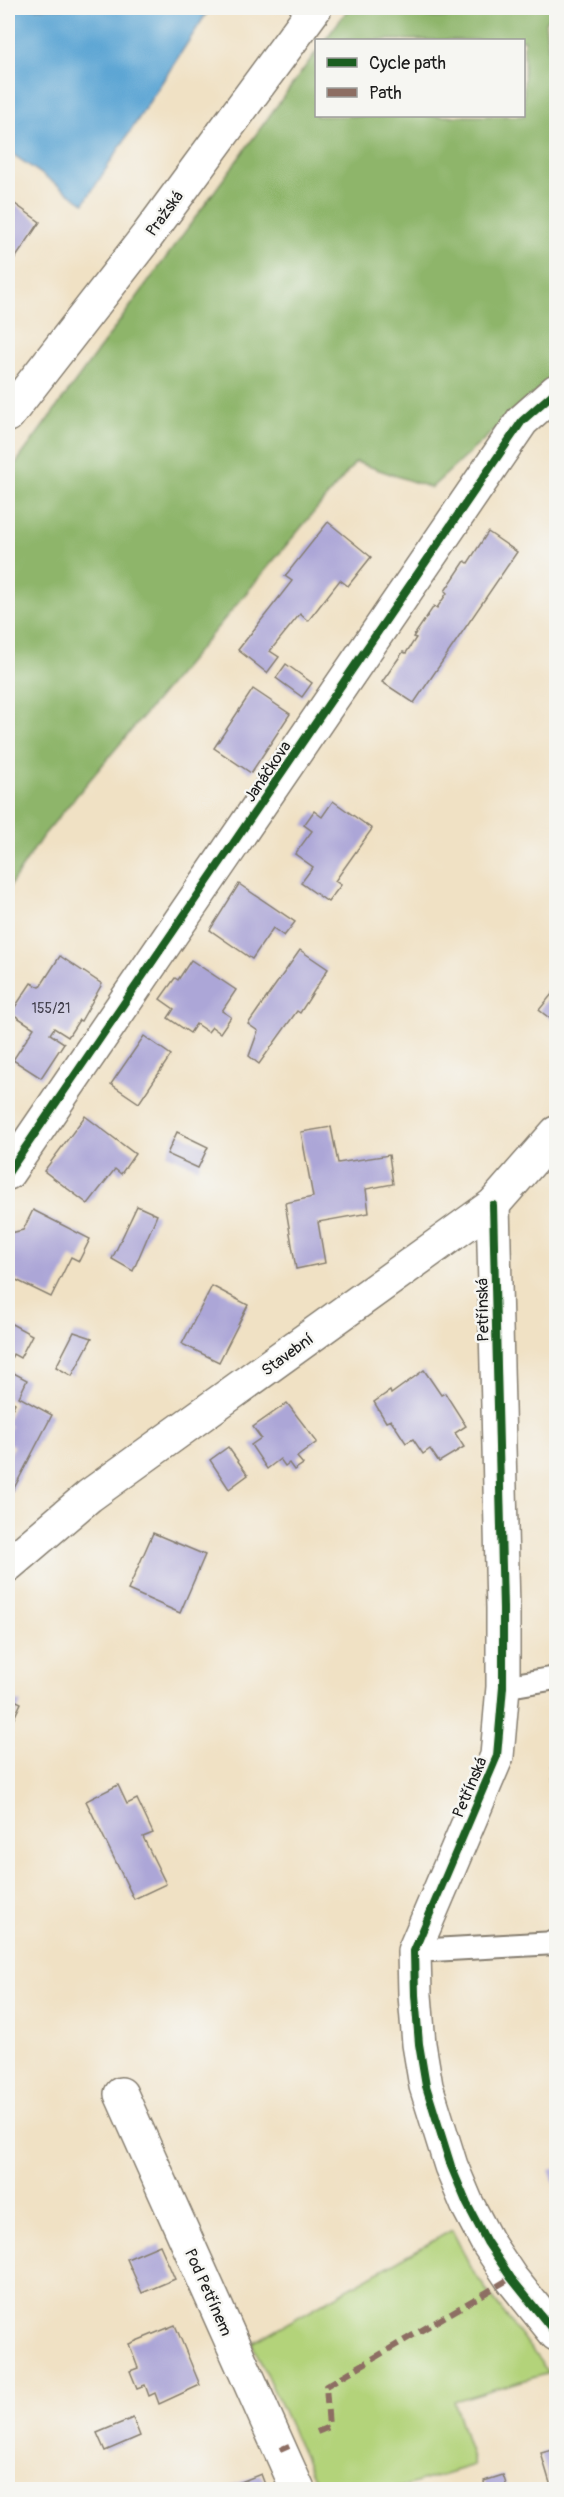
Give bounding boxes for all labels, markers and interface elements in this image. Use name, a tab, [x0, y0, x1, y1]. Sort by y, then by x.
legend	[315, 39, 525, 117]
text: Cycle path	[369, 52, 446, 75]
text: Path	[369, 82, 402, 105]
street label: Pražská	[142, 187, 188, 240]
street label: Janáčkova	[240, 737, 296, 806]
house number: 155/21	[32, 1000, 70, 1017]
street label: Petřínská	[472, 1278, 494, 1342]
street label: Stavební	[258, 1329, 318, 1380]
street label: Petřínská	[448, 1754, 492, 1821]
street label: Pod Petřínem	[180, 2246, 236, 2339]

